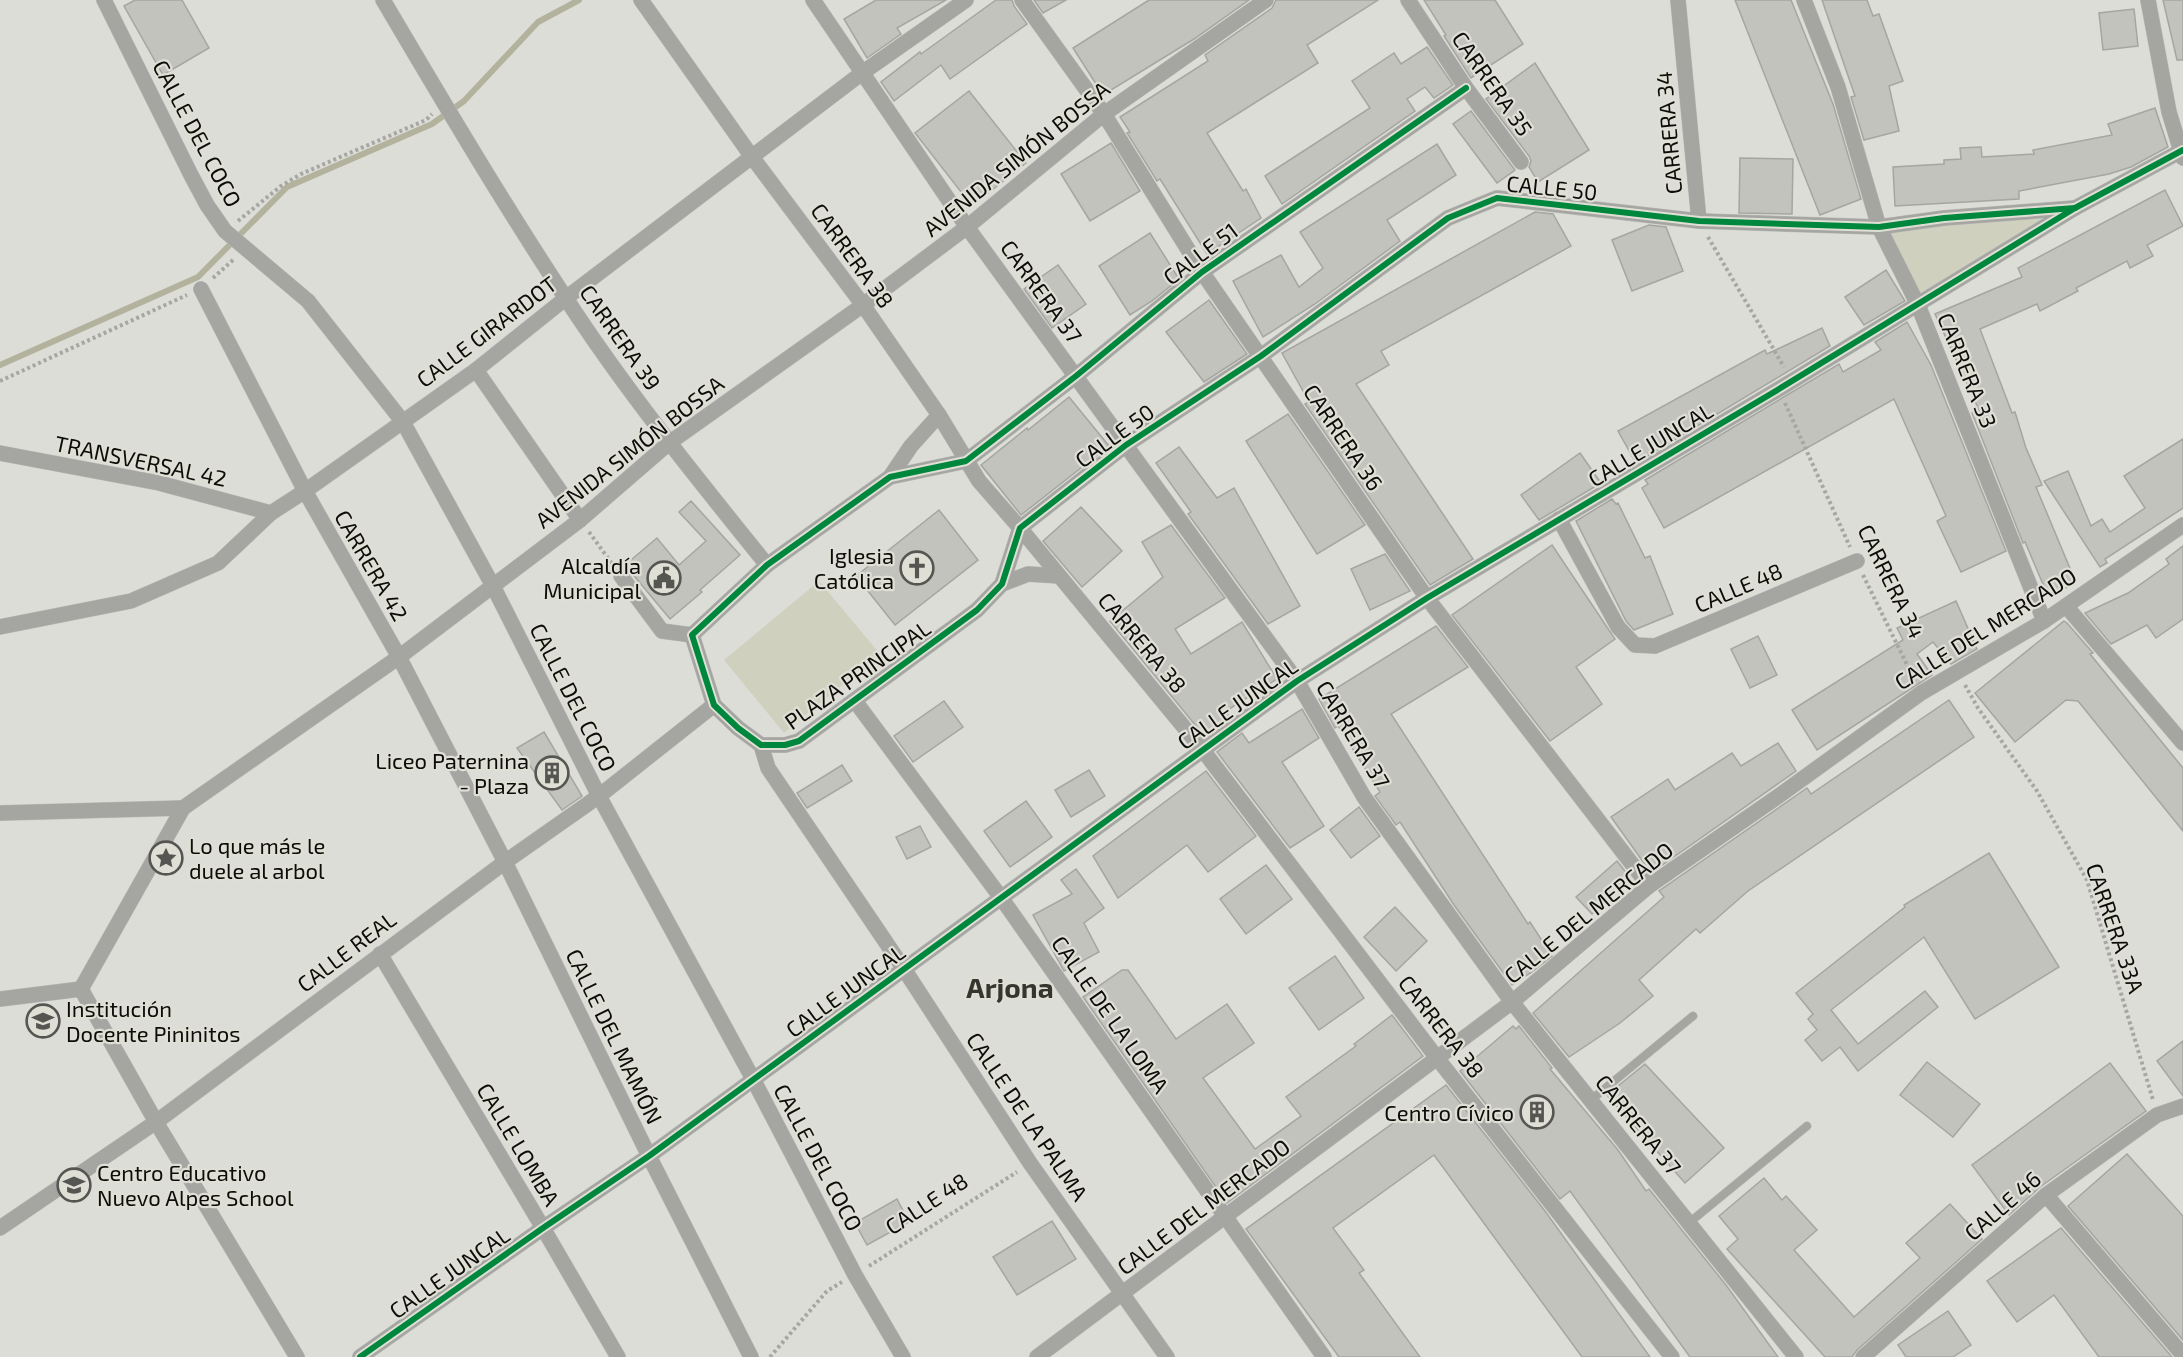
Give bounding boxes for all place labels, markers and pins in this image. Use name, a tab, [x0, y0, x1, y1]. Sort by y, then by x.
place label: Iglesia Católica	[814, 542, 894, 593]
church icon: Iglesia Católica	[899, 550, 935, 586]
place label: Alcaldía Municipal	[543, 552, 641, 603]
public building icon: Alcaldía Municipal	[646, 560, 682, 596]
place label: Liceo Paternina - Plaza	[375, 747, 529, 798]
building icon: Liceo Paternina - Plaza	[534, 755, 570, 791]
place label: Lo que más le duele al arbol	[189, 832, 325, 883]
place icon: Lo que más le duele al arbol	[148, 840, 184, 876]
place label: Institución Docente Pininitos	[66, 995, 240, 1046]
school or university icon: Institución Docente Pininitos	[25, 1003, 61, 1039]
building icon: Centro Cívico	[1519, 1094, 1555, 1130]
place label: Centro Cívico	[1384, 1099, 1514, 1125]
place label: Centro Educativo Nuevo Alpes School	[97, 1159, 294, 1210]
school or university icon: Centro Educativo Nuevo Alpes School	[56, 1167, 92, 1203]

